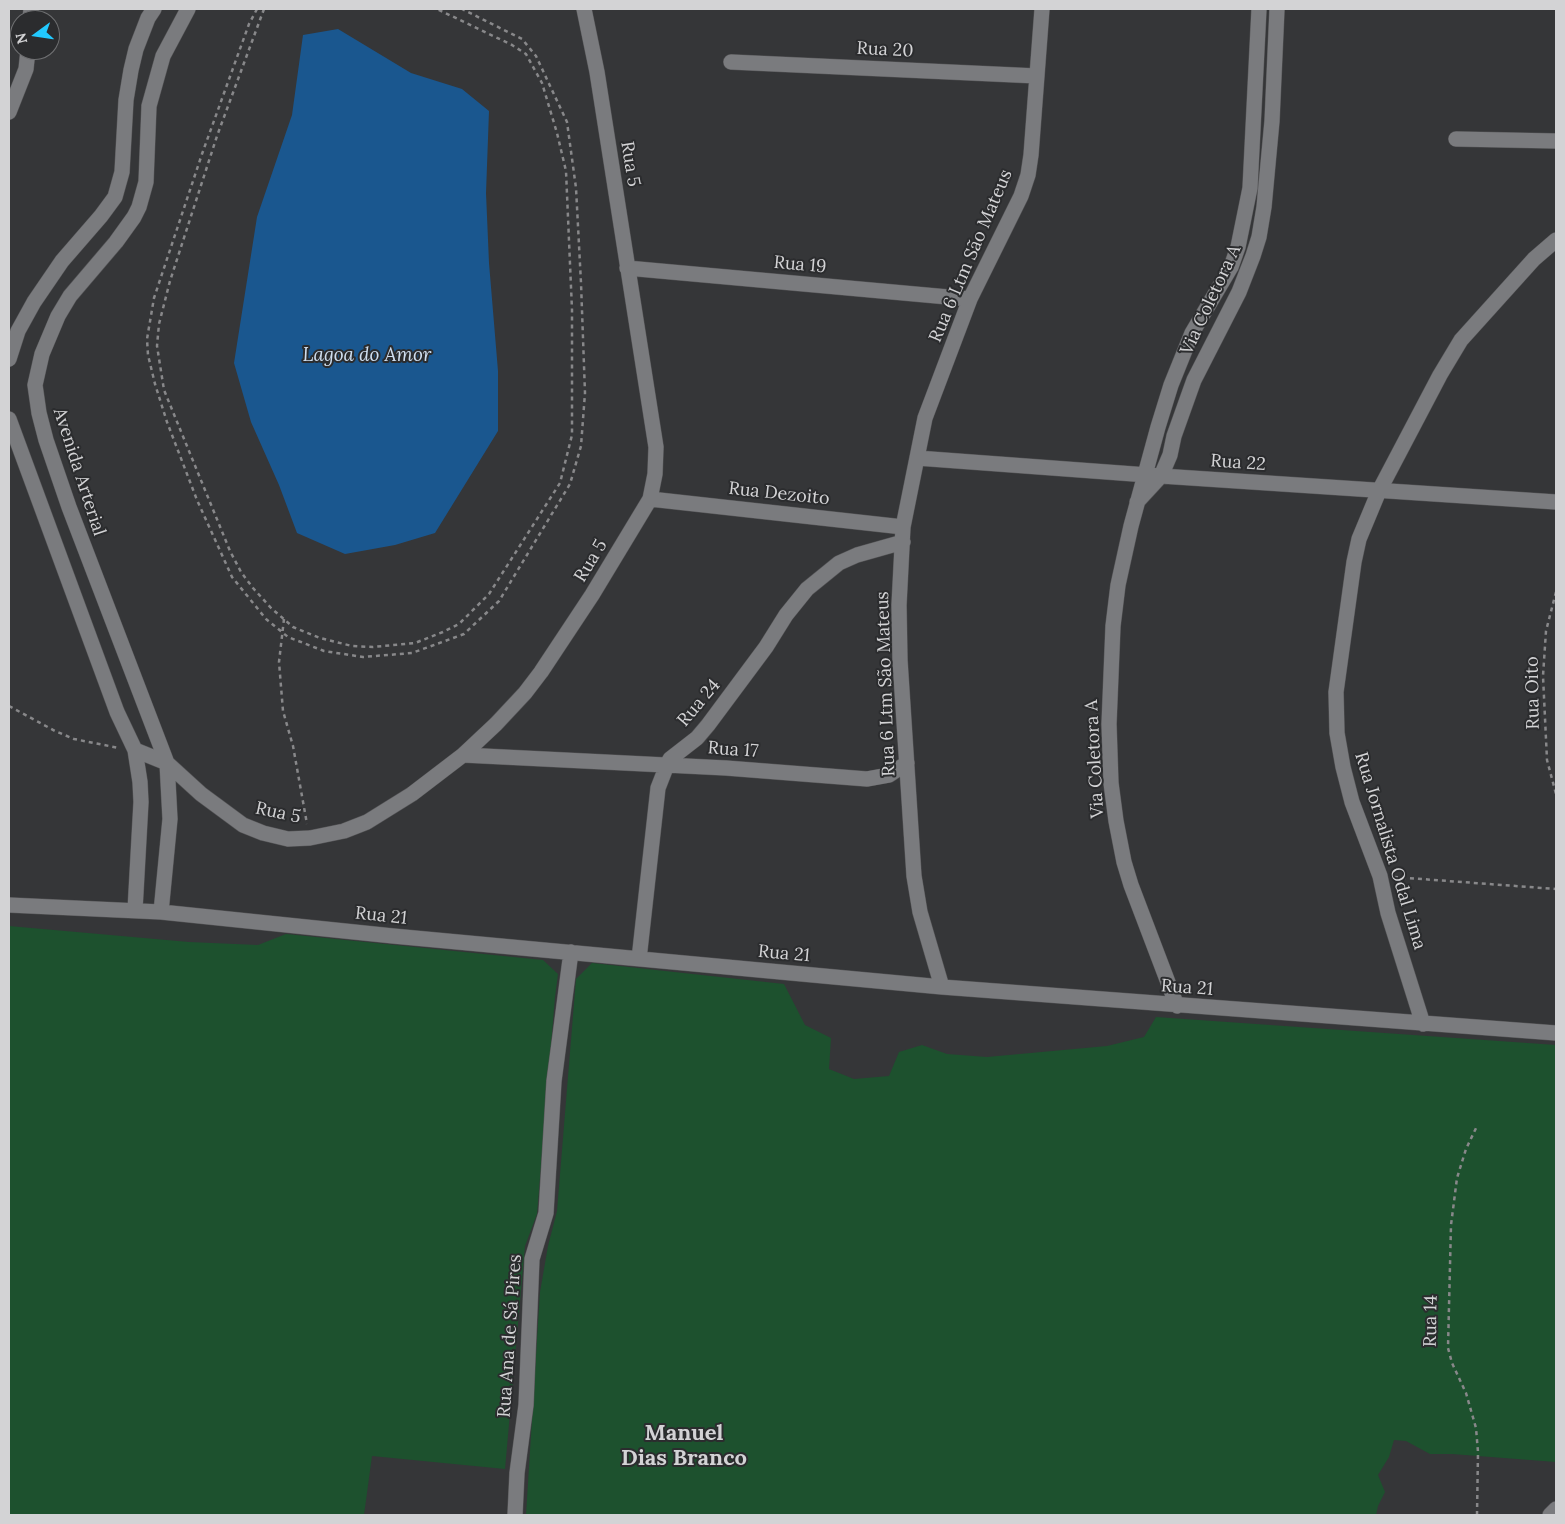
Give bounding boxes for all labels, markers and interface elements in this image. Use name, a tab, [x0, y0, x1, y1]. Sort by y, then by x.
north arrow	[10, 10, 60, 60]
text: N	[11, 31, 31, 46]
street label: Rua 20	[856, 38, 914, 62]
street label: Rua 5	[616, 140, 644, 188]
street label: Rua 6 Ltm São Mateus	[925, 166, 1017, 346]
street label: Via Coletora A	[1176, 242, 1246, 358]
street label: Rua 19	[773, 252, 827, 278]
water label: Lagoa do Amor	[303, 345, 431, 367]
street label: Avenida Arterial	[48, 405, 110, 539]
street label: Rua 22	[1210, 450, 1266, 476]
street label: Rua Dezoito	[727, 478, 831, 510]
street label: Rua 5	[570, 536, 612, 586]
street label: Rua 6 Ltm São Mateus	[872, 591, 900, 777]
street label: Rua Oito	[1522, 656, 1544, 730]
street label: Rua 24	[673, 675, 725, 731]
street label: Via Coletora A	[1081, 699, 1109, 819]
street label: Rua 17	[707, 737, 759, 763]
street label: Rua Jornalista Odal Lima	[1350, 750, 1430, 952]
street label: Rua 5	[253, 798, 303, 828]
street label: Rua 21	[354, 903, 408, 929]
street label: Rua 21	[757, 941, 811, 967]
street label: Rua 21	[1160, 975, 1214, 1001]
street label: Rua Ana de Sá Pires	[494, 1254, 526, 1418]
street label: Rua 14	[1420, 1295, 1442, 1347]
district label: Manuel Dias Branco	[621, 1421, 747, 1472]

